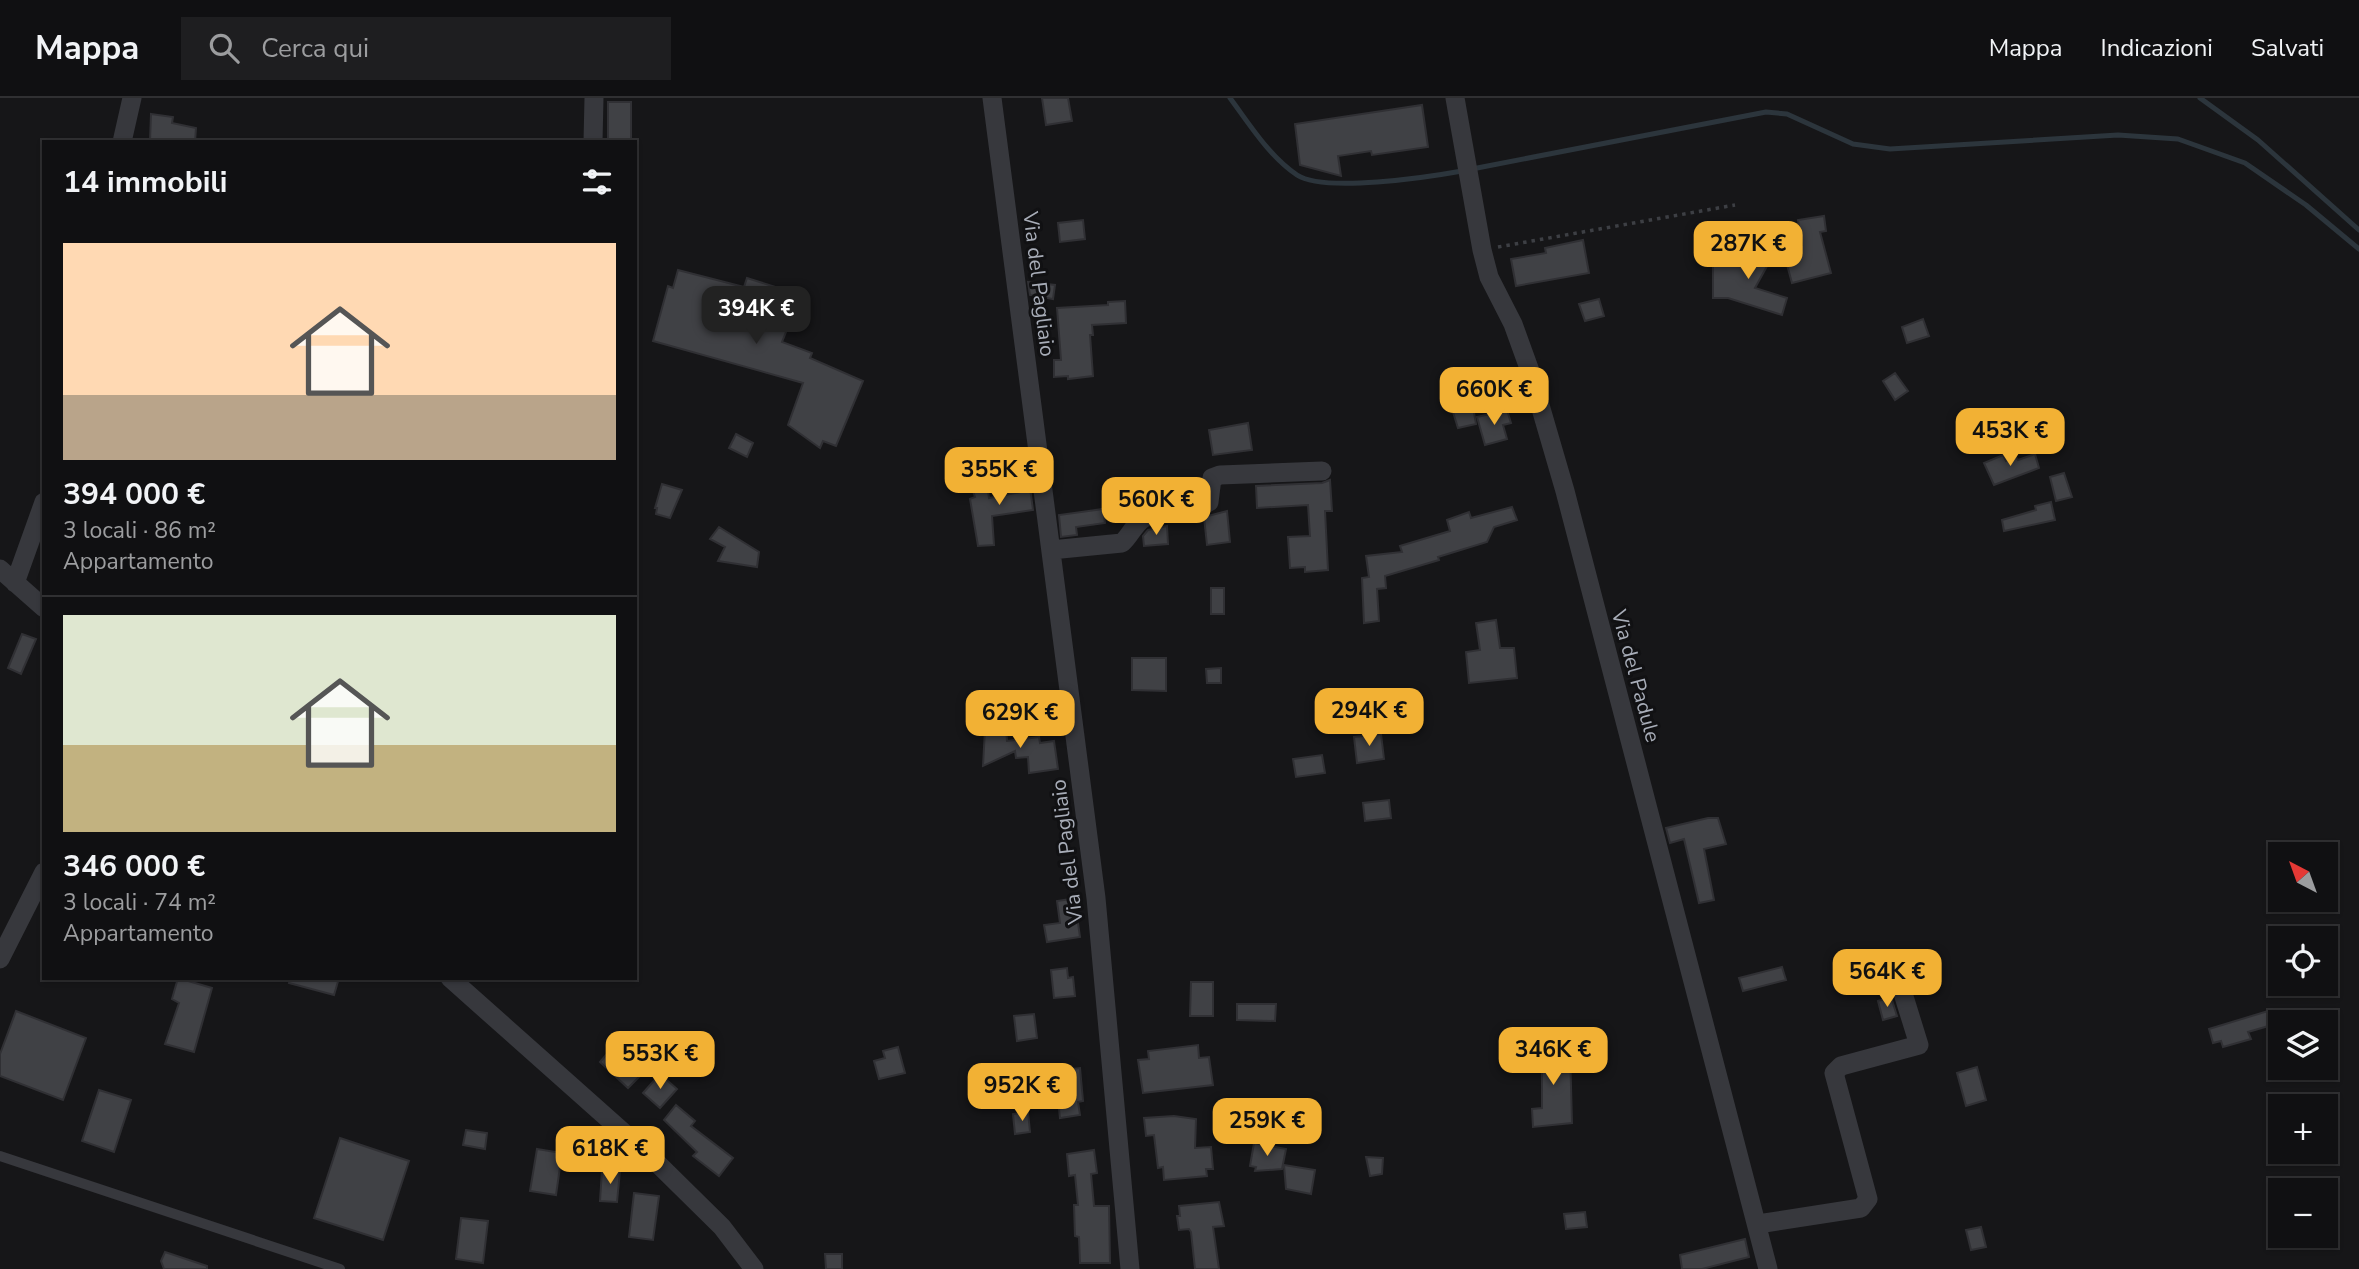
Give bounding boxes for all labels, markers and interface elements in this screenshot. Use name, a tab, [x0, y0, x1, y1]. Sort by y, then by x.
search box	[181, 17, 671, 80]
text: Mappa	[35, 26, 139, 71]
icon: search	[205, 29, 243, 67]
text: Cerca qui	[261, 31, 369, 66]
text: Mappa	[1989, 32, 2063, 64]
text: Indicazioni	[2101, 32, 2213, 64]
text: Salvati	[2251, 32, 2324, 64]
text: 14 immobili	[63, 162, 228, 203]
icon: filters	[578, 163, 616, 201]
street label: Via del Pagliaio	[1016, 209, 1062, 358]
pin: 287K €	[1691, 222, 1805, 281]
text: 287K €	[1710, 228, 1786, 259]
pin: 394K €	[699, 286, 813, 346]
icon: home	[277, 288, 403, 414]
text: 394K €	[718, 293, 794, 324]
pin: 660K €	[1437, 368, 1551, 427]
text: 660K €	[1456, 374, 1532, 405]
pin: 453K €	[1953, 408, 2067, 468]
text: 453K €	[1972, 415, 2048, 446]
pin: 355K €	[942, 448, 1056, 507]
text: 355K €	[961, 454, 1037, 485]
text: 394 000 €	[63, 474, 205, 515]
pin: 560K €	[1099, 478, 1213, 537]
text: 560K €	[1118, 484, 1194, 515]
text: 3 locali · 86 m²	[63, 515, 216, 546]
text: Appartamento	[63, 546, 214, 577]
street label: Via del Padule	[1605, 606, 1667, 745]
icon: home	[277, 660, 403, 786]
pin: 294K €	[1312, 688, 1426, 748]
pin: 629K €	[963, 690, 1077, 750]
text: 294K €	[1331, 695, 1407, 726]
text: 629K €	[982, 697, 1058, 728]
street label: Via del Pagliaio	[1044, 778, 1090, 927]
north arrow	[2268, 842, 2338, 912]
map controls	[2268, 842, 2338, 1248]
text: 346 000 €	[63, 846, 205, 887]
text: 3 locali · 74 m²	[63, 887, 216, 918]
text: Appartamento	[63, 918, 214, 949]
button: locate	[2268, 926, 2338, 996]
pin: 564K €	[1830, 950, 1944, 1009]
text: 564K €	[1849, 956, 1925, 987]
button: layers	[2268, 1010, 2338, 1080]
pin: 346K €	[1496, 1028, 1610, 1087]
pin: 553K €	[603, 1032, 717, 1091]
text: 346K €	[1515, 1034, 1591, 1065]
text: 553K €	[622, 1038, 698, 1069]
pin: 952K €	[965, 1063, 1079, 1123]
text: 952K €	[984, 1070, 1060, 1101]
button: +	[2268, 1094, 2338, 1164]
pin: 259K €	[1210, 1098, 1324, 1158]
text: 259K €	[1229, 1105, 1305, 1136]
pin: 618K €	[553, 1126, 667, 1186]
text: 618K €	[572, 1133, 648, 1164]
button: −	[2268, 1178, 2338, 1248]

